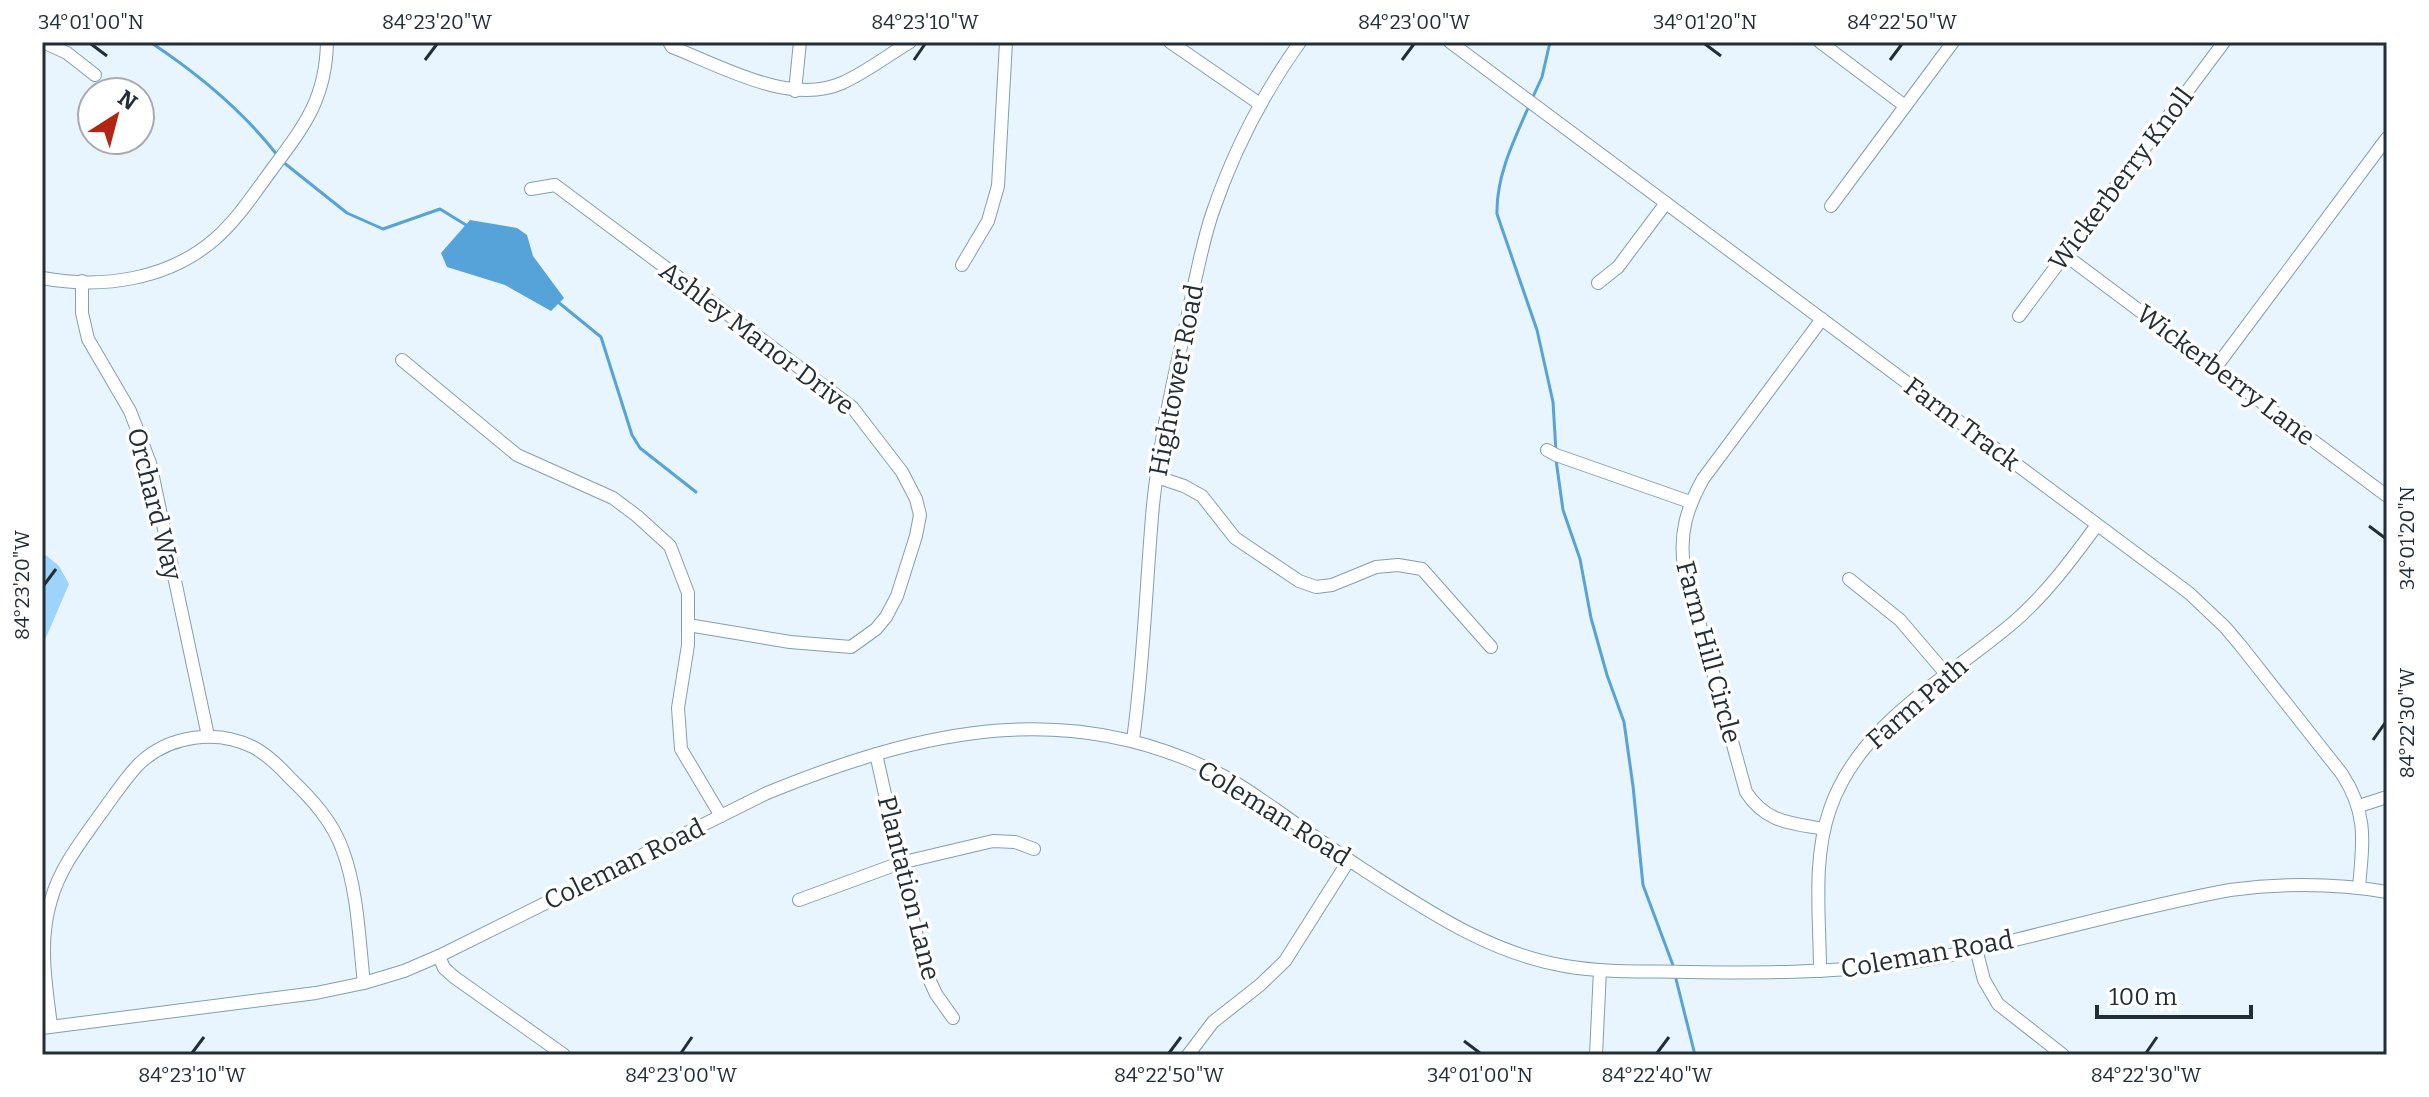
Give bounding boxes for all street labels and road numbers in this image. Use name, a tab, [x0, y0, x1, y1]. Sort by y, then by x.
street label: Wickerberry Knoll	[2043, 82, 2200, 277]
street label: Ashley Manor Drive	[653, 255, 860, 422]
street label: Hightower Road	[1143, 282, 1210, 479]
street label: Wickerberry Lane	[2130, 298, 2321, 453]
street label: Farm Track	[1898, 371, 2026, 478]
street label: Orchard Way	[121, 425, 189, 584]
street label: Farm Hill Circle	[1669, 558, 1748, 746]
street label: Farm Path	[1861, 651, 1974, 756]
street label: Coleman Road	[1192, 754, 1356, 873]
street label: Plantation Lane	[871, 793, 946, 984]
street label: Coleman Road	[539, 812, 709, 917]
street label: Coleman Road	[1838, 924, 2016, 985]

